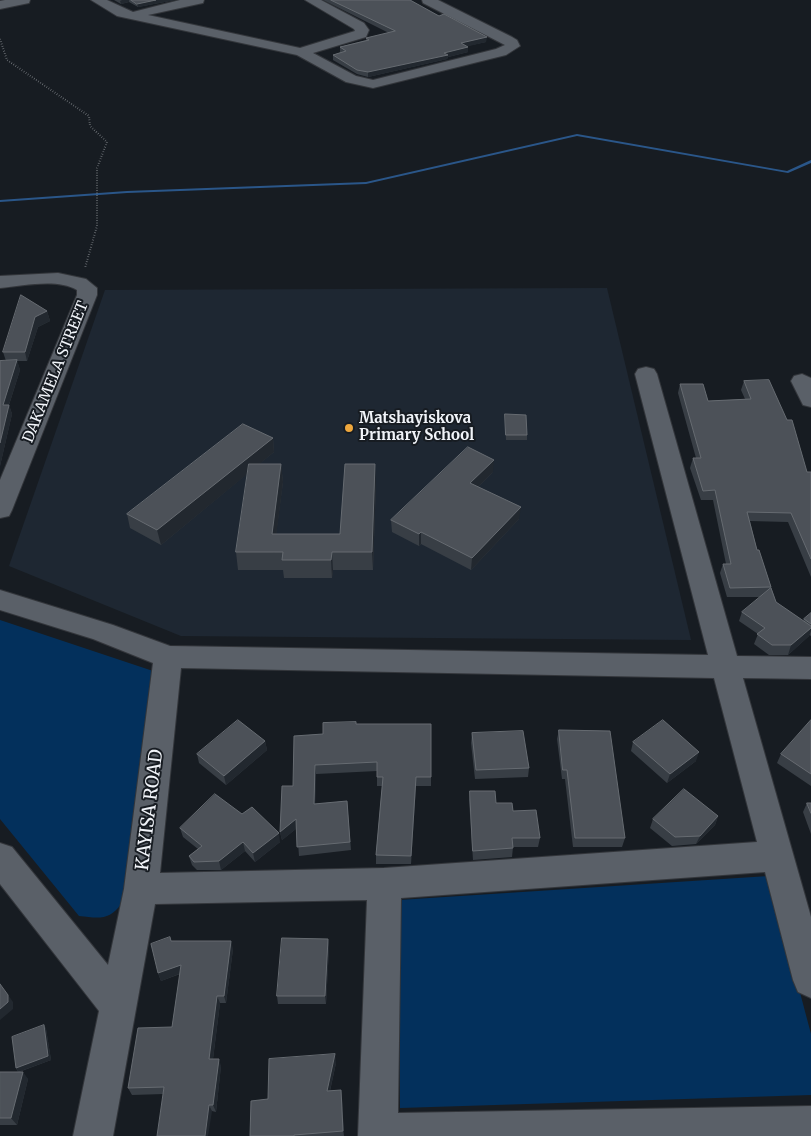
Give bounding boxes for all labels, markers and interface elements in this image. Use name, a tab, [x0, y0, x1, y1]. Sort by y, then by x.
street label: DAKAMELA STREET	[19, 299, 93, 445]
place label: Matshayiskova Primary School	[359, 410, 474, 445]
marker: Matshayiskova Primary School	[343, 422, 355, 434]
street label: KAYISA ROAD	[132, 748, 168, 872]

